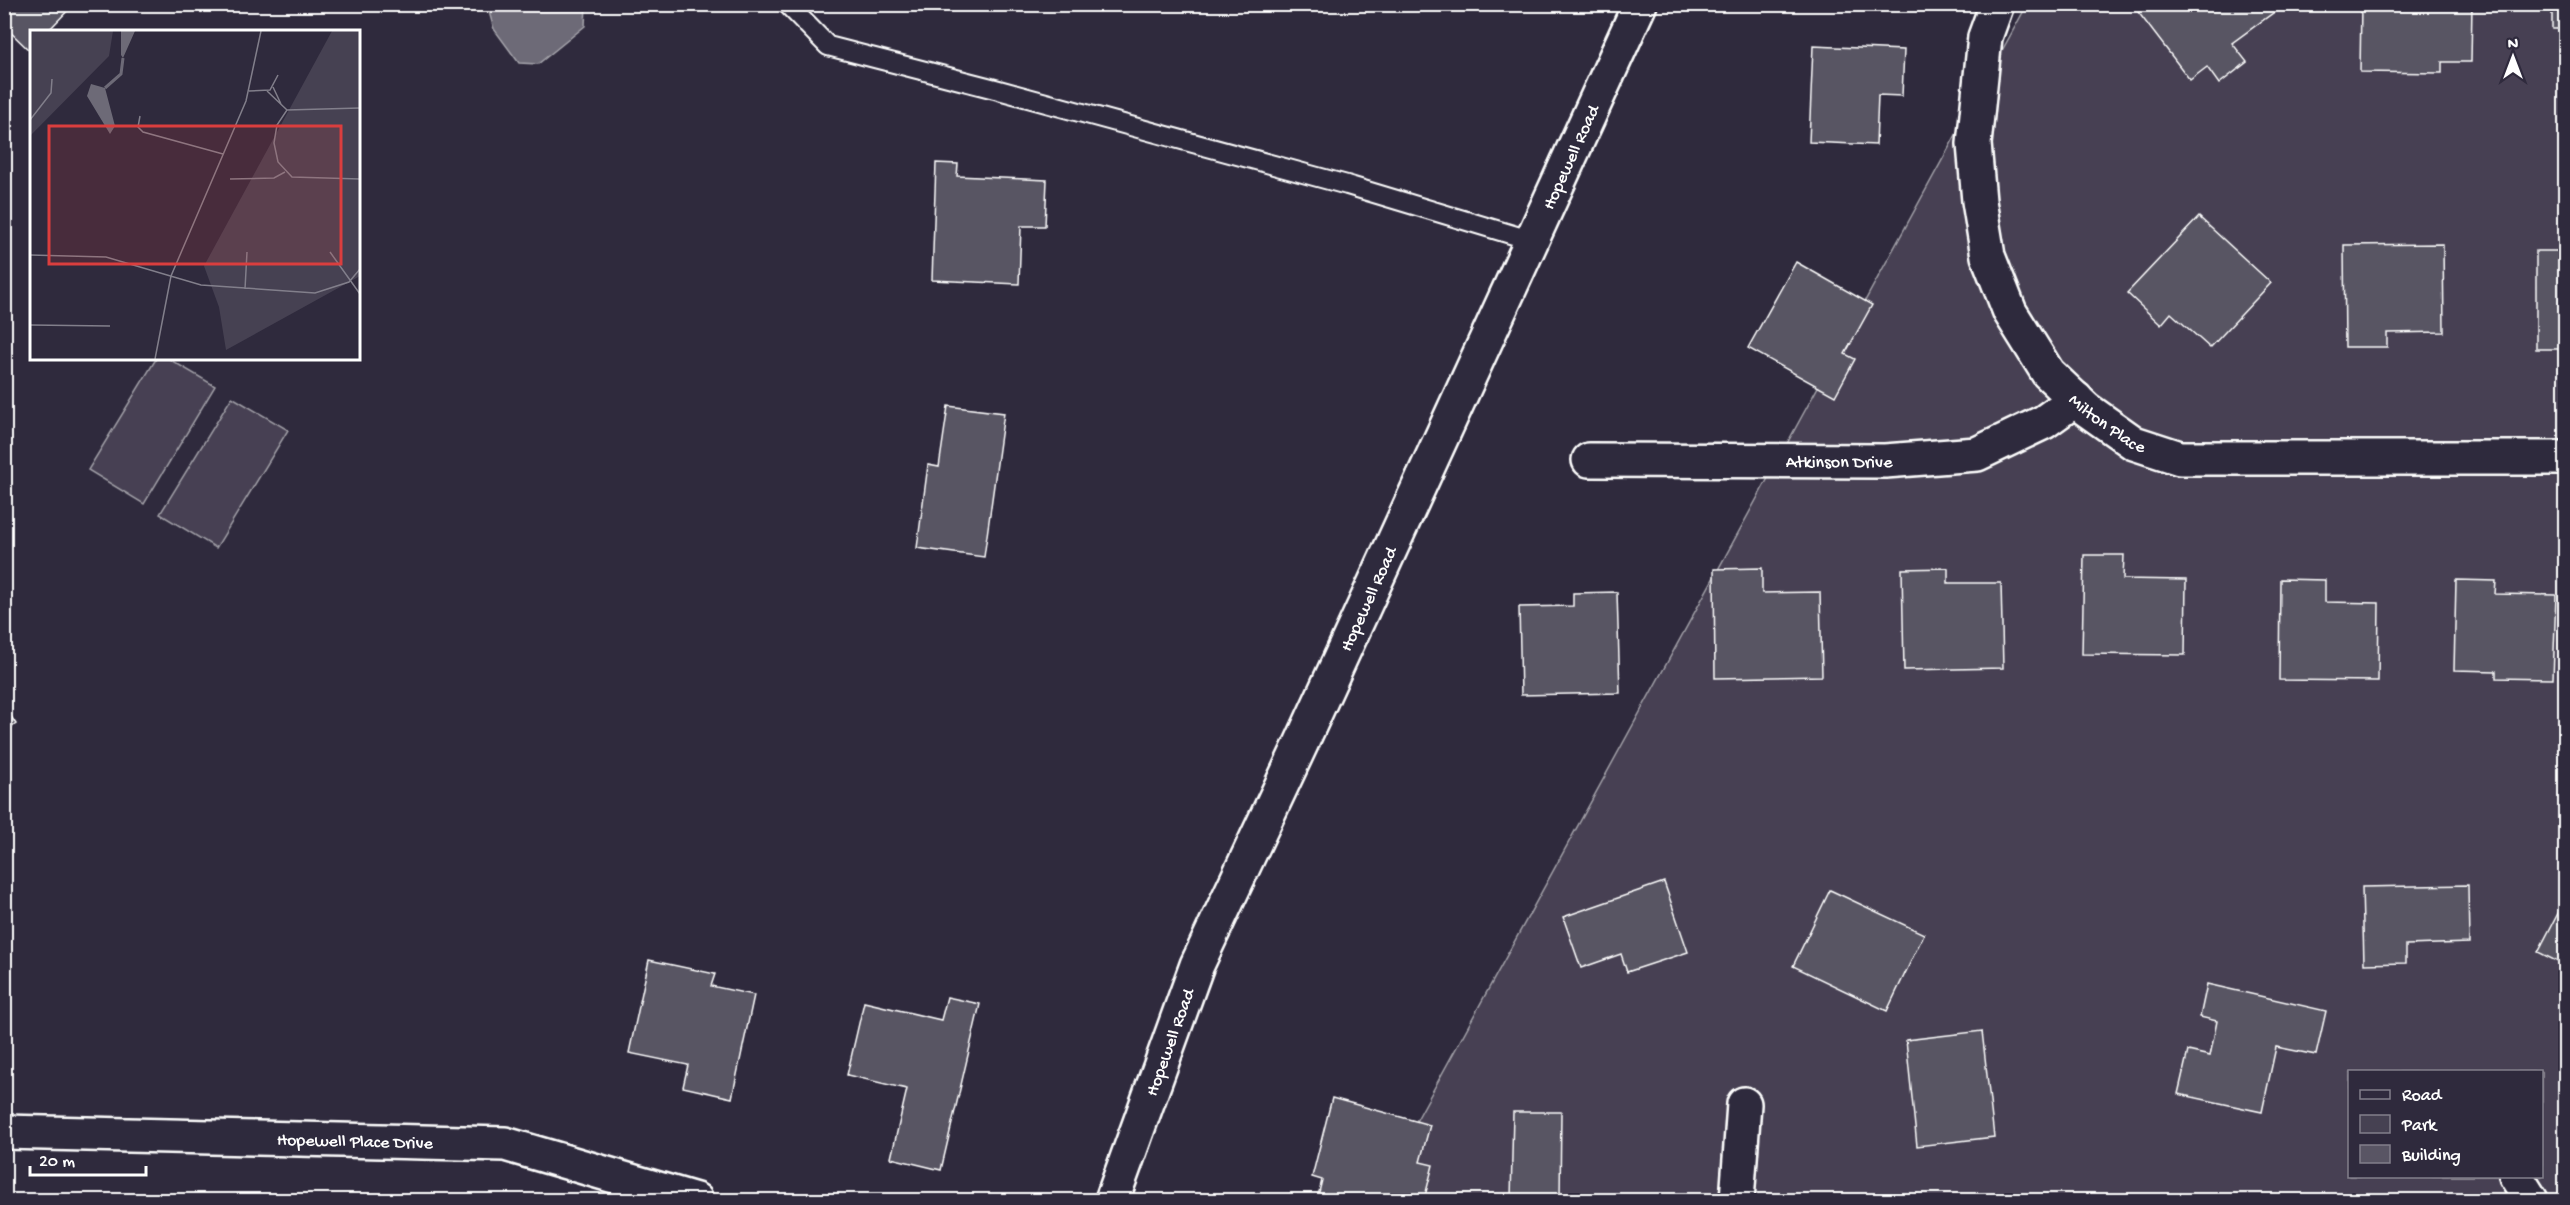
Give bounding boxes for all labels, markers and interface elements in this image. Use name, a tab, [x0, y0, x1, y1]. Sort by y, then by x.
north arrow	[2483, 27, 2543, 87]
inset map	[30, 30, 360, 360]
text: N	[2508, 36, 2519, 55]
street label: Hopewell Road	[1539, 101, 1606, 213]
street label: Milton Place	[2064, 390, 2148, 459]
street label: Atkinson Drive	[1786, 452, 1894, 474]
street label: Hopewell Road	[1337, 543, 1403, 655]
street label: Hopewell Road	[1142, 985, 1201, 1099]
legend	[2348, 1070, 2543, 1178]
text: Road	[2402, 1086, 2443, 1107]
text: Park	[2401, 1116, 2438, 1137]
street label: Hopewell Place Drive	[277, 1131, 434, 1155]
scale bar	[30, 1139, 146, 1177]
text: Building	[2401, 1146, 2461, 1167]
text: 20 m	[39, 1152, 75, 1173]

